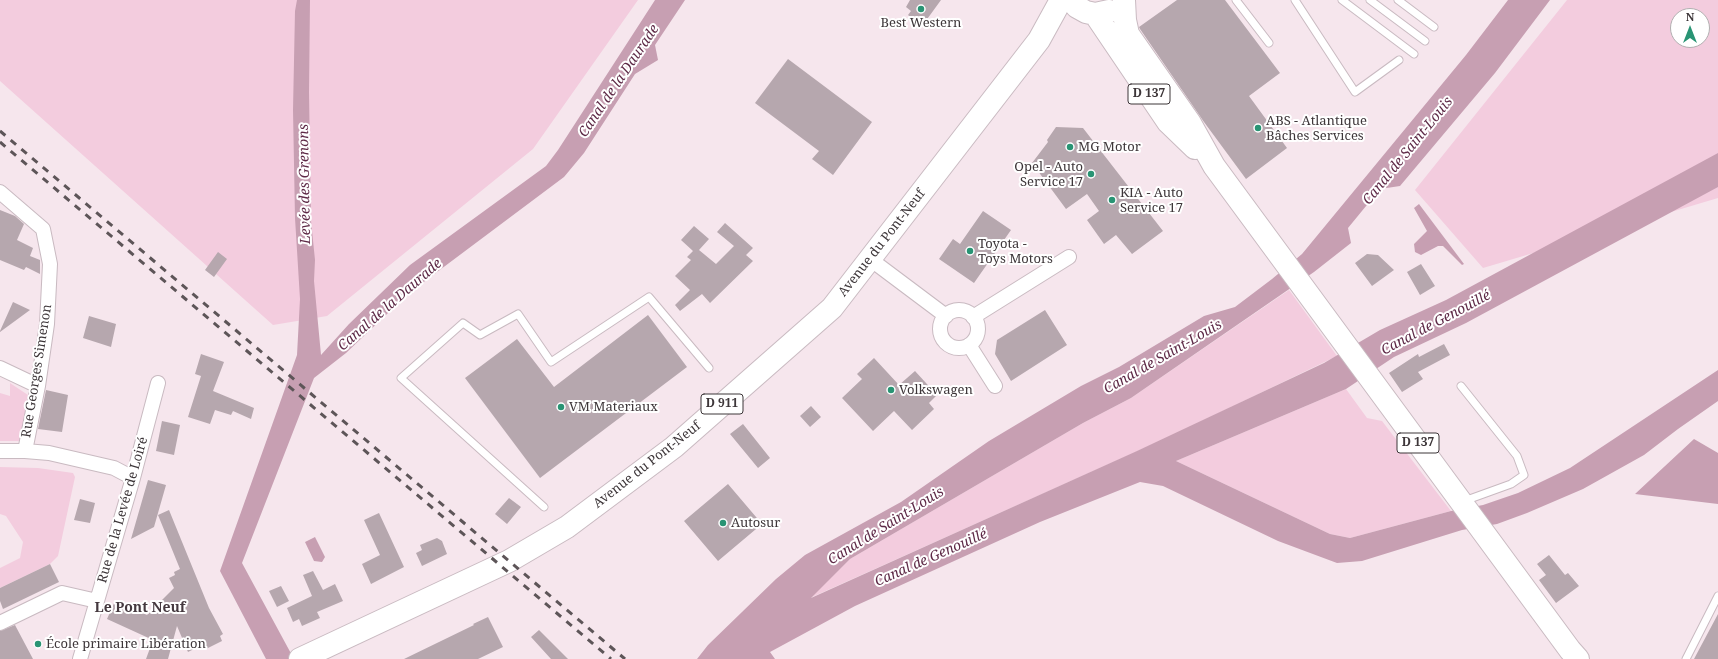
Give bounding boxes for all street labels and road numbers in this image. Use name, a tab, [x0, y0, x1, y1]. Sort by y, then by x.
road number: D 137	[1128, 84, 1170, 104]
street label: Avenue du Pont-Neuf	[835, 186, 929, 300]
street label: Rue Georges Simenon	[19, 303, 55, 439]
road number: D 911	[701, 394, 743, 414]
street label: Avenue du Pont-Neuf	[590, 418, 704, 512]
road number: D 137	[1397, 433, 1439, 453]
street label: Rue de la Levée de Loiré	[95, 435, 151, 585]

